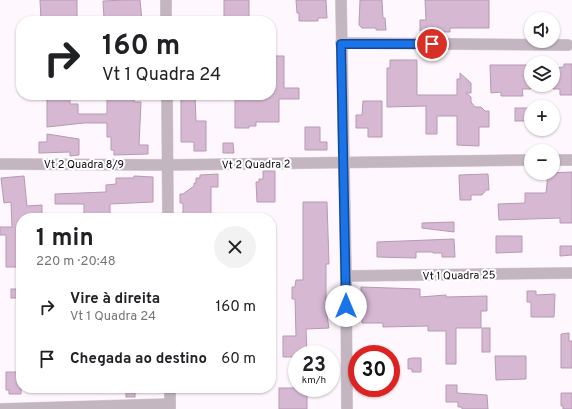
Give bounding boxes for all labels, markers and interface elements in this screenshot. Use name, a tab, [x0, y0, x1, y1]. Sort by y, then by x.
map controls	[524, 12, 560, 180]
button: sound	[524, 12, 560, 48]
pin	[415, 27, 449, 61]
text: 160 m	[102, 29, 180, 65]
icon: right	[36, 32, 88, 84]
icon: arrive	[421, 33, 443, 55]
button: layers	[524, 56, 560, 92]
text: Vt 1 Quadra 24	[102, 64, 221, 87]
button: +	[524, 100, 560, 136]
button: −	[524, 144, 560, 180]
street label: Vt 2 Quadra 2	[222, 157, 290, 173]
street label: Vt 2 Quadra 8/9	[44, 158, 124, 172]
text: 1 min	[36, 224, 94, 254]
button: close	[214, 226, 256, 268]
text: 220 m · 20:48	[36, 254, 116, 270]
street label: Vt 1 Quadra 25	[422, 268, 496, 284]
position arrow	[325, 285, 367, 327]
text: Vire à direita	[70, 290, 160, 309]
icon: right	[36, 296, 58, 318]
text: 160 m	[216, 298, 256, 317]
text: Vt 1 Quadra 24	[70, 309, 156, 325]
speed limit sign: 30	[348, 345, 400, 397]
icon: arrive	[36, 348, 58, 370]
text: Chegada ao destino	[70, 350, 207, 369]
text: 60 m	[221, 350, 256, 369]
text: 23	[302, 353, 326, 379]
text: km/h	[302, 374, 326, 387]

